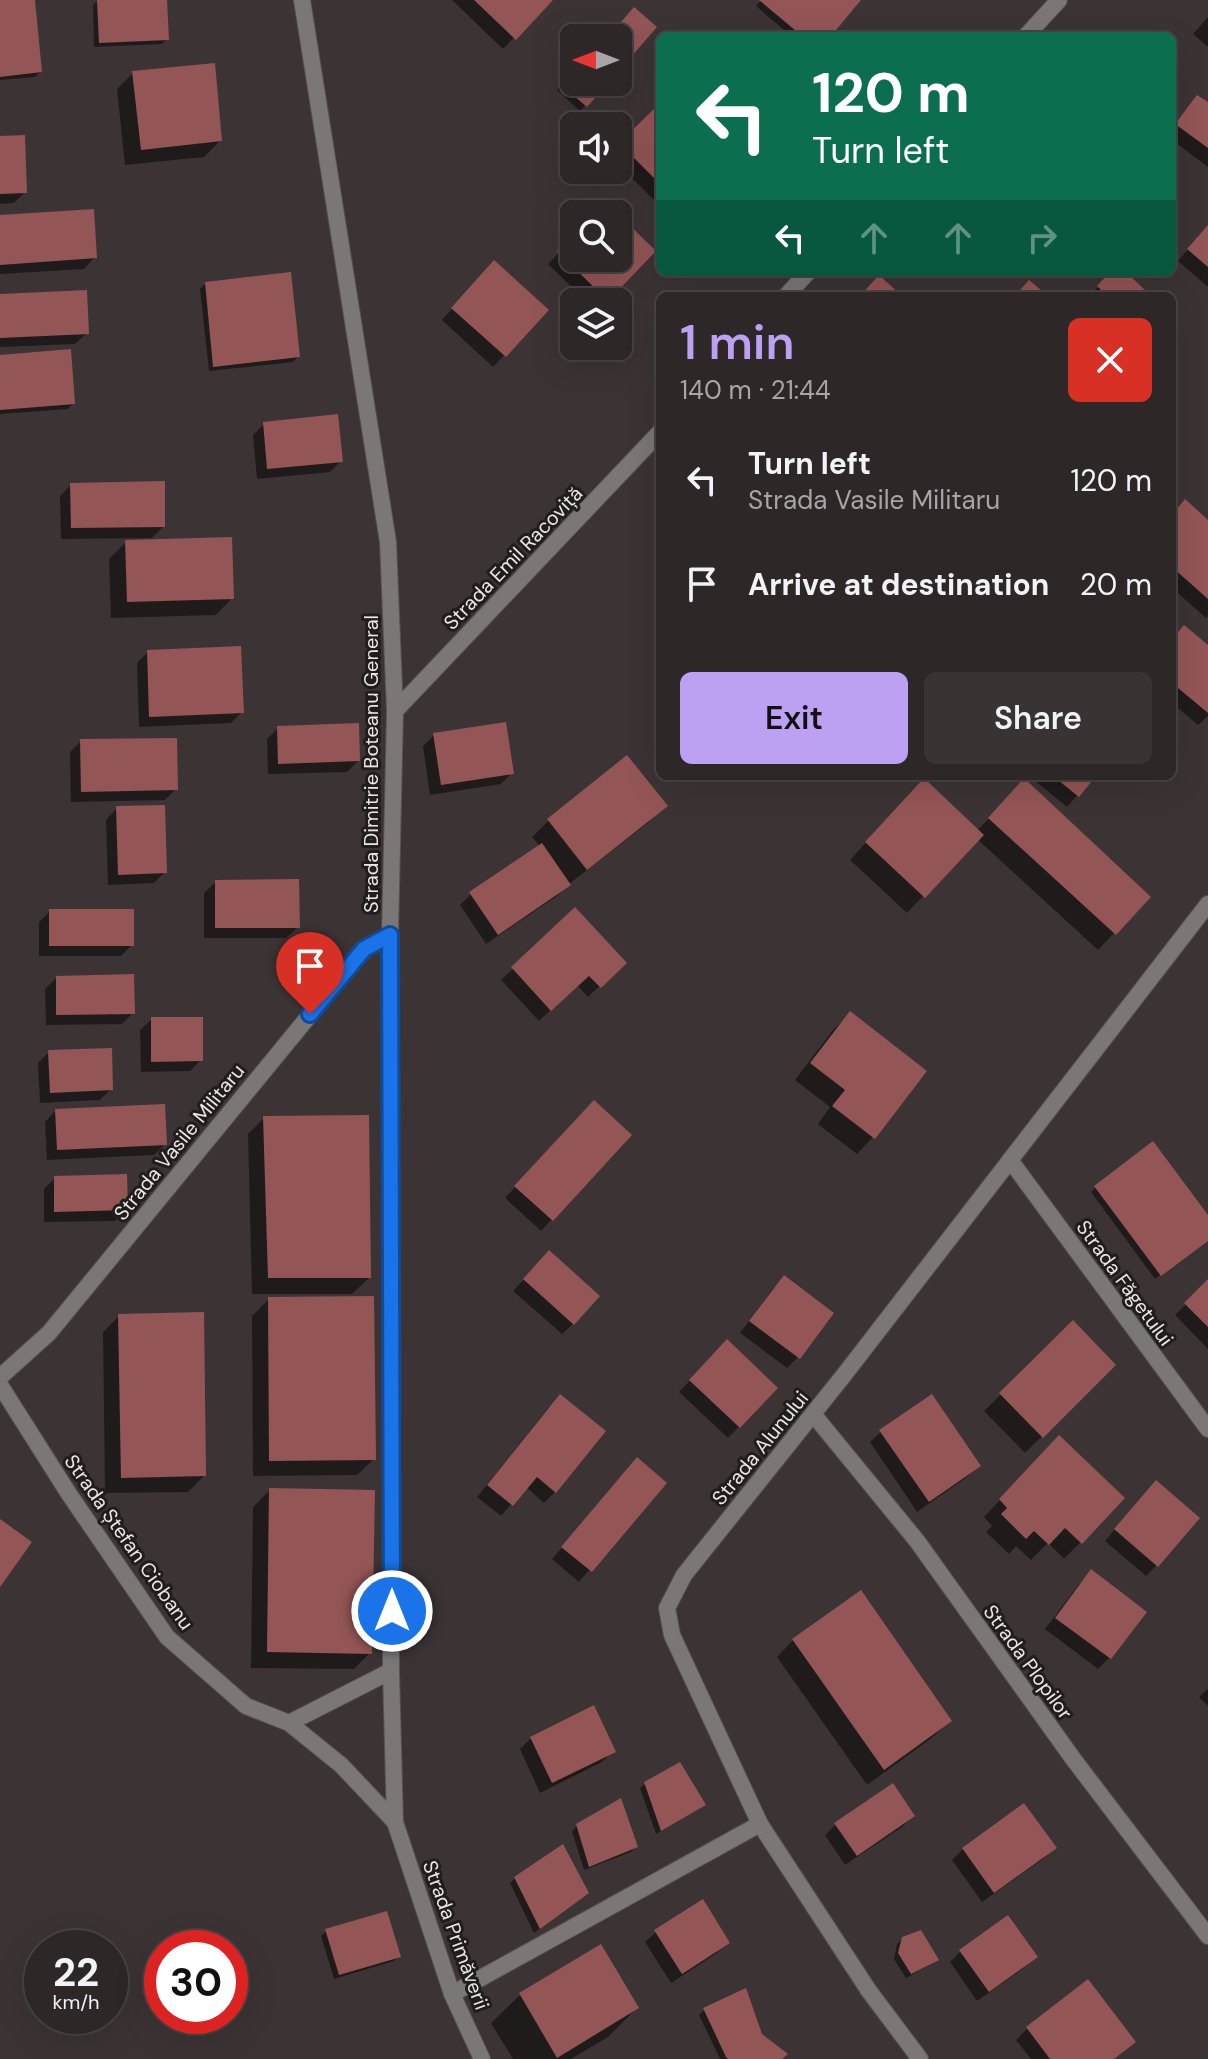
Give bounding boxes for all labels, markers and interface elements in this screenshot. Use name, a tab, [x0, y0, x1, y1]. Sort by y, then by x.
north arrow	[560, 24, 632, 96]
map controls	[560, 24, 632, 360]
text: 120 m	[812, 56, 970, 129]
icon: left	[680, 64, 784, 168]
button: sound	[560, 112, 632, 184]
text: Turn left	[812, 127, 949, 174]
button: search	[560, 200, 632, 272]
icon: left	[768, 216, 812, 260]
icon: ahead	[852, 216, 896, 260]
icon: ahead	[936, 216, 980, 260]
icon: right	[1020, 216, 1064, 260]
button: layers	[560, 288, 632, 360]
text: 1 min	[680, 311, 795, 374]
button: close	[1068, 318, 1152, 402]
text: 140 m · 21:44	[680, 373, 831, 407]
text: Turn left	[748, 444, 871, 483]
icon: left	[680, 458, 724, 502]
text: 120 m	[1070, 461, 1152, 500]
street label: Strada Emil Racoviță	[438, 481, 588, 635]
text: Strada Vasile Militaru	[748, 483, 1000, 517]
icon: arrive	[680, 562, 724, 606]
text: Arrive at destination	[748, 565, 1049, 604]
text: 20 m	[1080, 565, 1152, 604]
street label: Strada Dimitrie Boteanu General	[358, 615, 384, 913]
button: Exit	[680, 672, 908, 764]
button: Share	[924, 672, 1152, 764]
pin	[276, 932, 344, 1014]
icon: arrive	[288, 944, 332, 988]
street label: Strada Vasile Militaru	[108, 1058, 250, 1226]
street label: Strada Făgetului	[1071, 1215, 1179, 1351]
street label: Strada Alunului	[706, 1386, 814, 1510]
street label: Strada Ștefan Ciobanu	[59, 1449, 199, 1635]
position arrow	[350, 1569, 434, 1653]
street label: Strada Plopilor	[978, 1600, 1078, 1724]
street label: Strada Primăverii	[417, 1857, 495, 2013]
speed limit sign: 30	[144, 1930, 248, 2034]
text: 22	[53, 1946, 99, 1998]
text: km/h	[52, 1989, 100, 2015]

